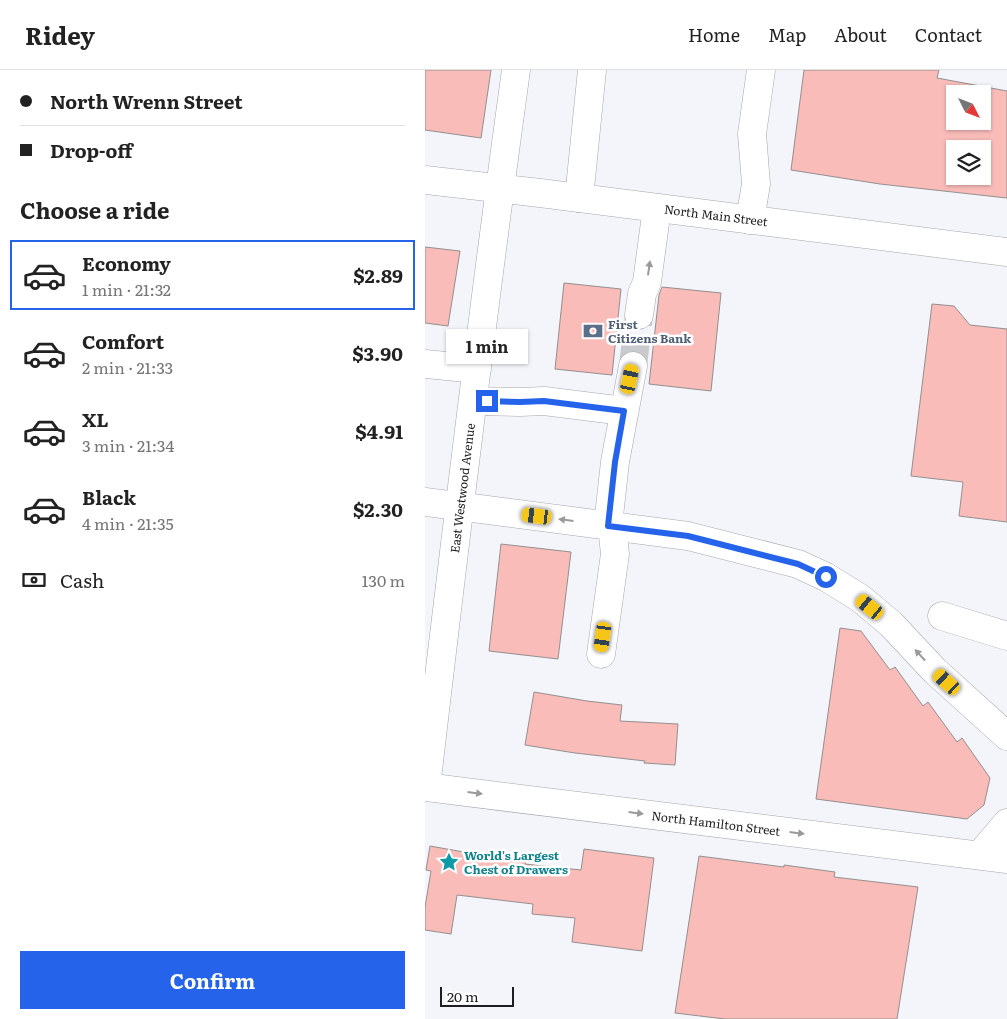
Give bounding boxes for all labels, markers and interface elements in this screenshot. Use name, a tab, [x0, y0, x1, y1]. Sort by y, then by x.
text: Ridey	[25, 17, 95, 52]
text: Home	[688, 21, 740, 48]
text: Map	[768, 21, 806, 48]
text: About	[834, 21, 887, 48]
text: Contact	[915, 21, 982, 48]
north arrow	[946, 85, 991, 130]
map controls	[946, 85, 991, 185]
text: North Wrenn Street	[50, 87, 243, 115]
text: Drop-off	[50, 136, 133, 164]
button: layers	[946, 140, 991, 185]
text: Choose a ride	[20, 193, 169, 226]
street label: North Main Street	[663, 200, 769, 230]
text: Economy	[82, 249, 171, 277]
icon: car	[22, 253, 67, 298]
one-way arrow	[645, 259, 653, 275]
text: $2.89	[353, 261, 403, 289]
text: 1 min · 21:32	[82, 277, 171, 301]
place label: First Citizens Bank	[608, 315, 692, 347]
bank icon: First Citizens Bank	[582, 320, 604, 342]
text: Comfort	[82, 327, 164, 355]
callout: 1 min	[446, 328, 528, 364]
icon: car	[22, 331, 67, 376]
text: 1 min	[466, 334, 508, 358]
text: $3.90	[352, 339, 403, 367]
text: 2 min · 21:33	[82, 355, 173, 379]
car	[619, 363, 640, 395]
route end	[476, 390, 498, 412]
text: XL	[82, 405, 109, 433]
icon: car	[22, 409, 67, 454]
text: $4.91	[355, 417, 403, 445]
street label: East Westwood Avenue	[445, 422, 479, 554]
text: 3 min · 21:34	[82, 433, 174, 457]
text: Black	[82, 483, 136, 511]
icon: car	[22, 487, 67, 532]
text: $2.30	[353, 495, 403, 523]
car	[521, 507, 552, 525]
text: 4 min · 21:35	[82, 511, 174, 535]
one-way arrow	[558, 516, 574, 524]
icon: cash	[20, 566, 48, 594]
text: Cash	[60, 566, 104, 594]
route start	[815, 566, 837, 588]
text: 130 m	[362, 568, 405, 592]
car	[853, 592, 886, 622]
car	[593, 621, 612, 653]
one-way arrow	[914, 649, 926, 661]
car	[930, 666, 963, 698]
one-way arrow	[467, 789, 483, 797]
street label: North Hamilton Street	[651, 806, 782, 840]
one-way arrow	[628, 809, 644, 817]
one-way arrow	[790, 829, 806, 837]
place label: World's Largest Chest of Drawers	[464, 846, 568, 878]
place icon: World's Largest Chest of Drawers	[438, 851, 460, 873]
button: Confirm	[20, 951, 405, 1009]
scale bar	[440, 984, 514, 1007]
text: 20 m	[447, 986, 479, 1006]

